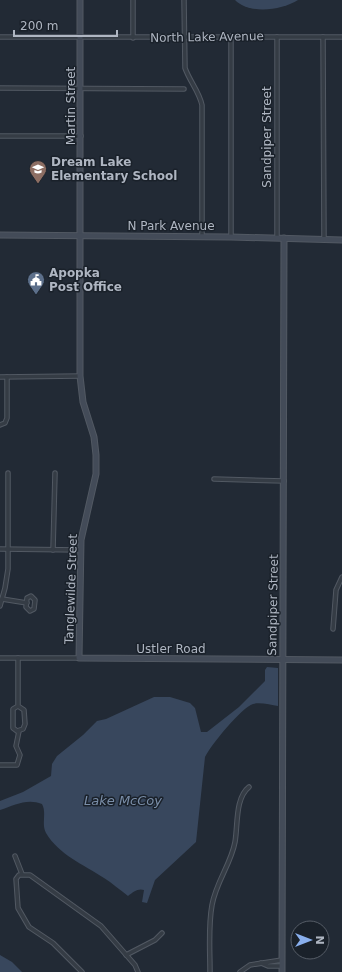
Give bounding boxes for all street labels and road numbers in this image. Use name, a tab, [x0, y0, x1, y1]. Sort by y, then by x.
street label: North Lake Avenue	[150, 29, 264, 45]
street label: Martin Street	[64, 66, 78, 145]
street label: Sandpiper Street	[260, 86, 274, 188]
street label: N Park Avenue	[127, 219, 215, 233]
street label: Tanglewilde Street	[62, 533, 80, 645]
street label: Sandpiper Street	[265, 554, 281, 656]
street label: Ustler Road	[136, 642, 206, 656]

